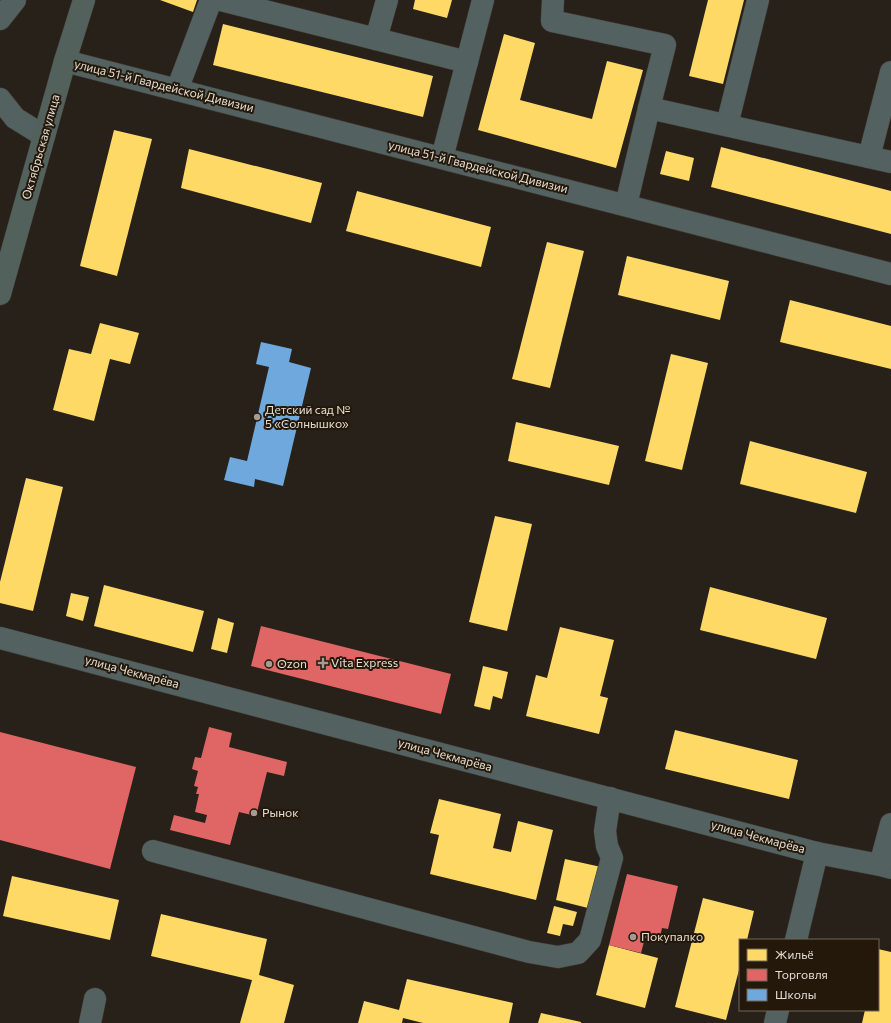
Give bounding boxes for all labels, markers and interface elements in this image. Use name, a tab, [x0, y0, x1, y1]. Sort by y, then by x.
street label: улица 51-й Гвардейской Дивизии	[73, 56, 255, 114]
street label: Октябрьская улица	[18, 93, 62, 201]
street label: улица 51-й Гвардейской Дивизии	[387, 137, 569, 195]
place label: Детский сад № 5 «Солнышко»	[265, 402, 350, 430]
marker: Детский сад № 5 «Солнышко»	[252, 412, 262, 422]
street label: улица Чекмарёва	[84, 652, 181, 690]
place label: Vita Express	[331, 655, 398, 669]
place label: Ozon	[277, 656, 307, 670]
marker: Vita Express	[318, 658, 328, 668]
marker: Ozon	[264, 659, 274, 669]
street label: улица Чекмарёва	[397, 735, 494, 773]
place label: Рынок	[262, 805, 299, 819]
marker: Рынок	[249, 808, 259, 818]
street label: улица Чекмарёва	[710, 817, 807, 855]
place label: Покупалко	[641, 929, 703, 943]
marker: Покупалко	[628, 932, 638, 942]
legend	[739, 939, 879, 1011]
text: Жильё	[775, 947, 814, 961]
text: Торговля	[775, 967, 828, 981]
text: Школы	[775, 987, 816, 1001]

